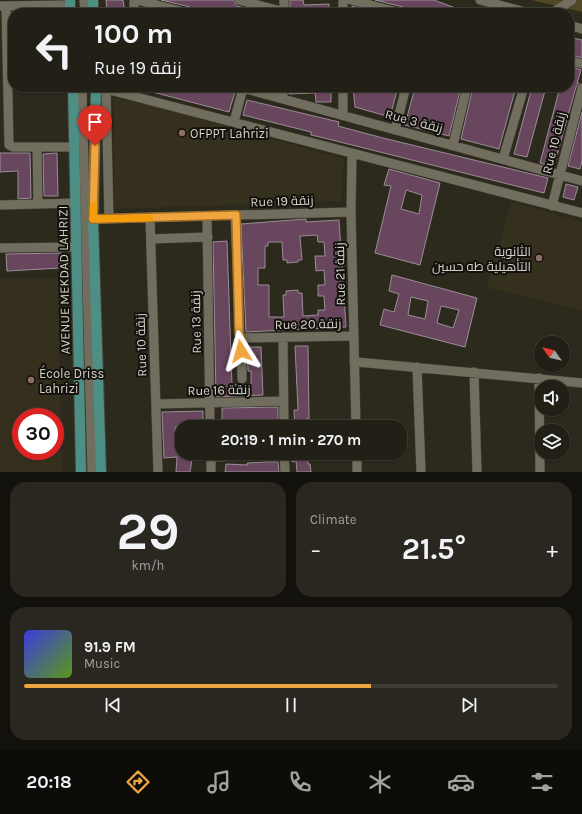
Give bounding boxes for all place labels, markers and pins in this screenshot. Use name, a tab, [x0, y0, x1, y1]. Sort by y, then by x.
pin	[78, 105, 112, 146]
place label: OFPPT Lahrizi	[190, 126, 269, 141]
marker: OFPPT Lahrizi	[177, 128, 187, 138]
place label: الثانوية التأهيلية طه حسين	[432, 244, 531, 274]
marker: الثانوية التأهيلية طه حسين	[534, 253, 544, 263]
place label: École Driss Lahrizi	[39, 364, 105, 396]
marker: École Driss Lahrizi	[26, 375, 36, 385]

